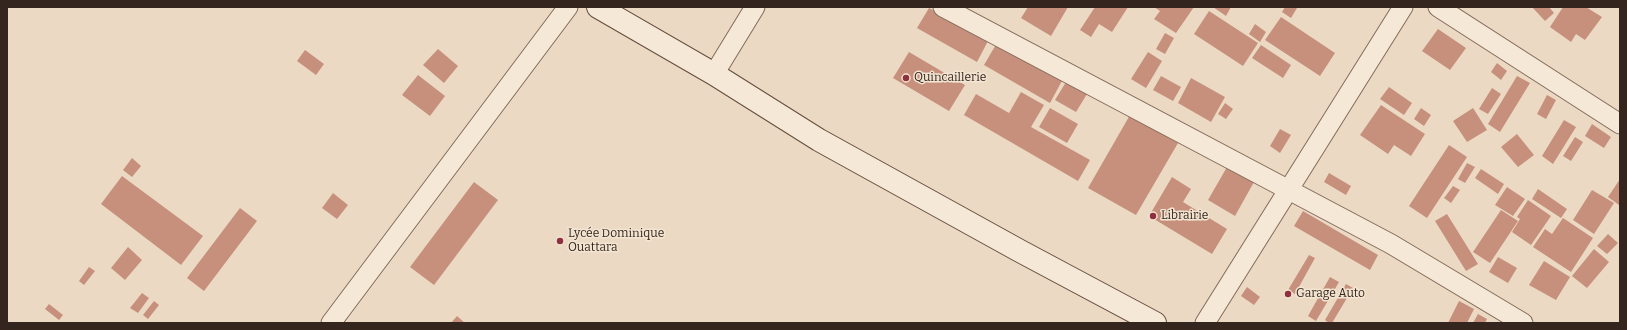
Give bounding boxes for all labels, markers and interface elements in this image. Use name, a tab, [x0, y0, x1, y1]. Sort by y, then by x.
place label: Quincaillerie	[914, 71, 986, 85]
marker: Quincaillerie	[901, 73, 911, 83]
place label: Librairie	[1161, 209, 1208, 223]
marker: Librairie	[1148, 211, 1158, 221]
place label: Lycée Dominique Ouattara	[568, 227, 664, 255]
marker: Lycée Dominique Ouattara	[555, 236, 565, 246]
place label: Garage Auto	[1296, 287, 1365, 301]
marker: Garage Auto	[1283, 289, 1293, 299]

